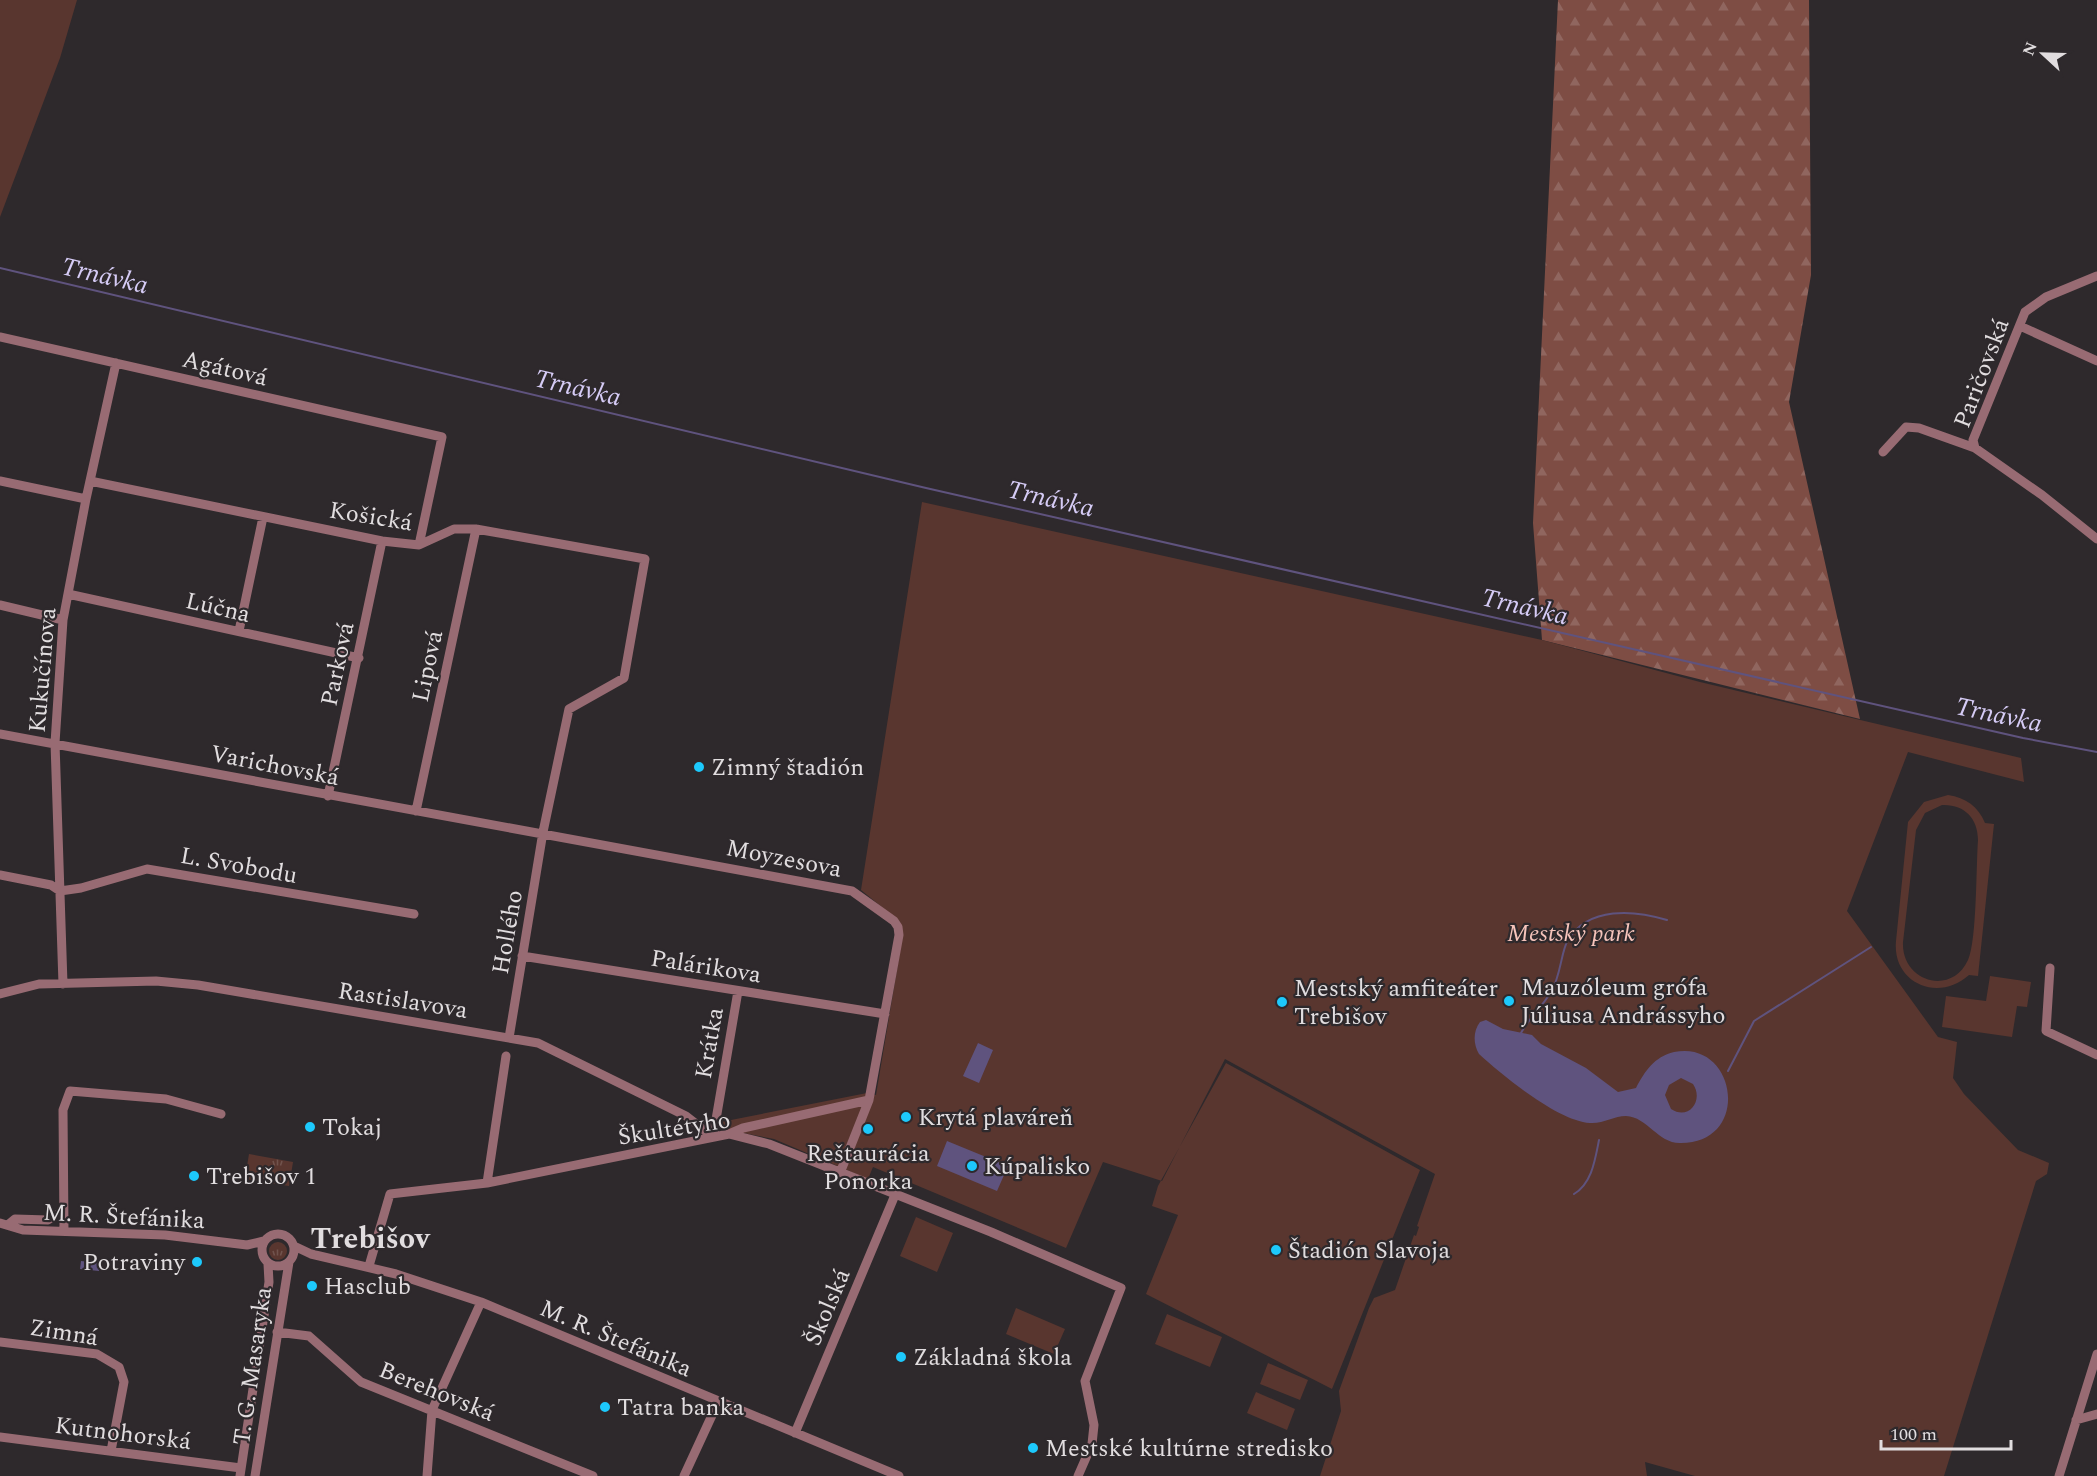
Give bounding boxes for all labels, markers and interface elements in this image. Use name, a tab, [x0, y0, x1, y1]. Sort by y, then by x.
north arrow	[2013, 24, 2073, 84]
text: N	[2016, 38, 2044, 59]
water label: Trnávka	[57, 247, 152, 305]
street label: Paričovská	[1945, 313, 2019, 433]
street label: Agátová	[178, 342, 271, 396]
water label: Trnávka	[530, 359, 625, 417]
water label: Trnávka	[1003, 470, 1098, 528]
street label: Košická	[327, 493, 415, 541]
water label: Trnávka	[1477, 578, 1572, 636]
street label: Lúčna	[182, 583, 254, 633]
street label: Kukučínova	[20, 606, 66, 734]
street label: Parková	[312, 619, 364, 710]
street label: Lipová	[403, 627, 453, 705]
water label: Trnávka	[1952, 686, 2046, 744]
street label: Varichovská	[207, 736, 343, 796]
place label: Zimný štadión	[711, 750, 864, 786]
marker: Zimný štadión	[692, 760, 706, 774]
street label: Moyzesova	[723, 830, 845, 888]
street label: L. Svobodu	[177, 838, 300, 894]
street label: Hollého	[483, 887, 533, 977]
park label: Mestský park	[1507, 916, 1635, 952]
street label: Palárikova	[648, 940, 764, 994]
place label: Mauzóleum grófa Júliusa Andrássyho	[1521, 970, 1726, 1034]
place label: Mestský amfiteáter Trebišov	[1294, 971, 1498, 1035]
street label: Rastislavova	[335, 973, 471, 1029]
marker: Mauzóleum grófa Júliusa Andrássyho	[1502, 994, 1516, 1008]
marker: Mestský amfiteáter Trebišov	[1275, 995, 1289, 1009]
street label: Krátka	[686, 1004, 734, 1082]
place label: Krytá plaváreň	[918, 1100, 1073, 1136]
street label: Škultétyho	[615, 1102, 733, 1156]
place label: Tokaj	[322, 1110, 382, 1146]
marker: Krytá plaváreň	[899, 1110, 913, 1124]
marker: Tokaj	[303, 1120, 317, 1134]
marker: Reštaurácia Ponorka	[861, 1122, 875, 1136]
place label: Reštaurácia Ponorka	[806, 1136, 930, 1200]
place label: Kúpalisko	[984, 1149, 1090, 1185]
place label: Trebišov 1	[206, 1159, 316, 1195]
marker: Kúpalisko	[965, 1159, 979, 1173]
marker: Trebišov 1	[187, 1169, 201, 1183]
street label: M. R. Štefánika	[42, 1195, 206, 1239]
district label: Trebišov	[310, 1216, 431, 1262]
place label: Štadión Slavoja	[1288, 1233, 1451, 1269]
marker: Štadión Slavoja	[1269, 1243, 1283, 1257]
place label: Potraviny	[83, 1245, 186, 1281]
marker: Potraviny	[190, 1255, 204, 1269]
street label: Školská	[796, 1263, 860, 1352]
place label: Hasclub	[324, 1269, 411, 1305]
marker: Hasclub	[305, 1279, 319, 1293]
street label: T. G. Masaryka	[224, 1284, 282, 1448]
street label: M. R. Štefánika	[534, 1291, 697, 1387]
street label: Zimná	[27, 1310, 101, 1356]
place label: Základná škola	[913, 1340, 1072, 1376]
marker: Základná škola	[894, 1350, 908, 1364]
street label: Berehovská	[373, 1352, 500, 1432]
place label: Tatra banka	[617, 1390, 744, 1426]
marker: Tatra banka	[598, 1400, 612, 1414]
street label: Kutnohorská	[53, 1408, 193, 1460]
scale bar	[1881, 1413, 2012, 1451]
text: 100 m	[1890, 1421, 1937, 1448]
place label: Mestské kultúrne stredisko	[1045, 1431, 1333, 1467]
marker: Mestské kultúrne stredisko	[1026, 1441, 1040, 1455]

